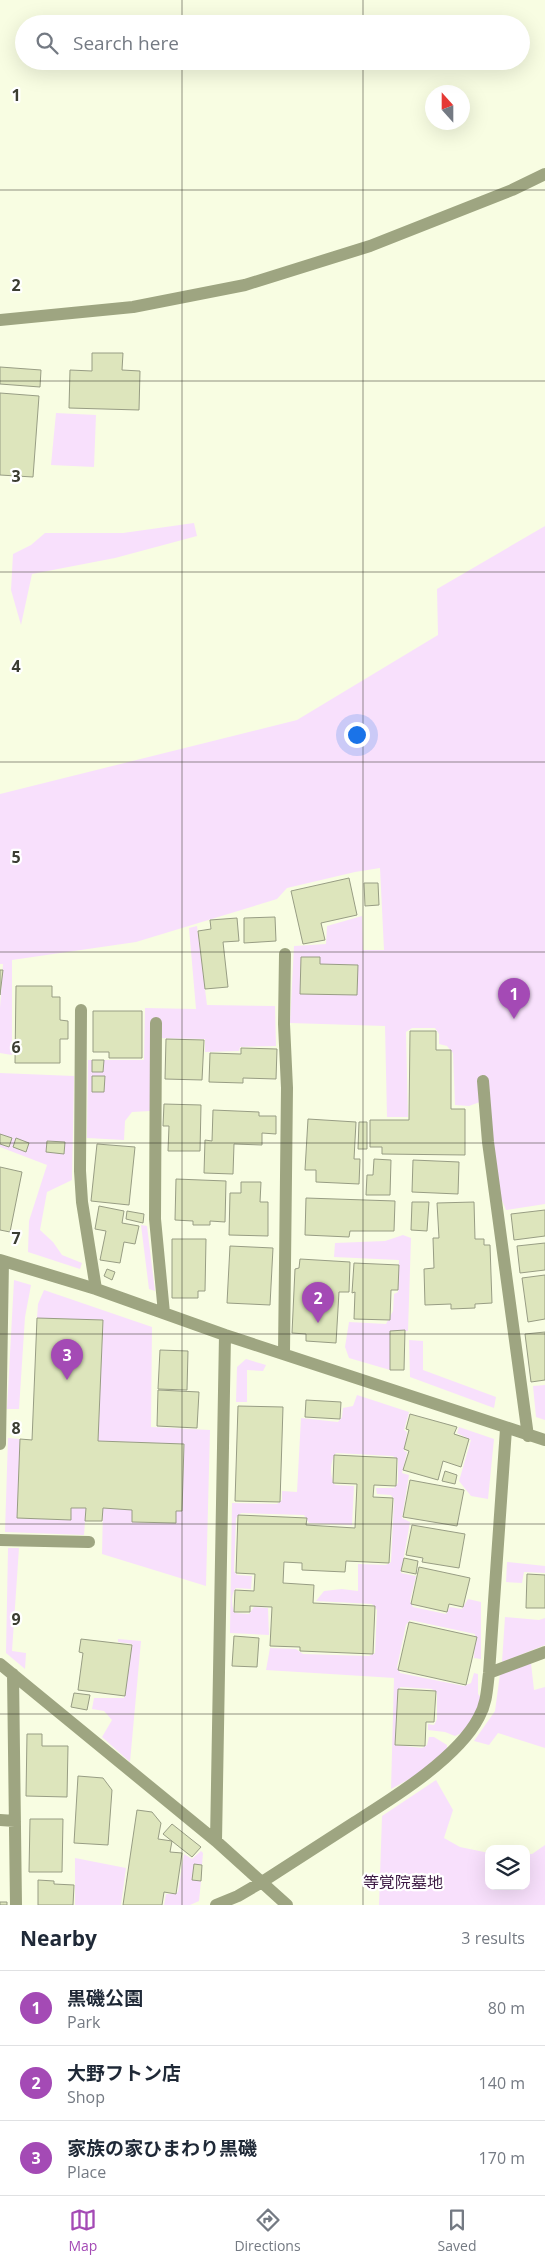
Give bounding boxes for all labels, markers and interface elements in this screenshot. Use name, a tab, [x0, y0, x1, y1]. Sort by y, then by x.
search box	[15, 15, 530, 70]
icon: search	[33, 29, 61, 57]
text: Search here	[73, 30, 179, 56]
text: 1	[11, 84, 21, 106]
north arrow	[425, 85, 470, 130]
text: 2	[11, 274, 21, 296]
text: 3	[11, 465, 21, 487]
text: 4	[11, 655, 21, 677]
your location	[344, 722, 370, 748]
text: 5	[11, 846, 21, 868]
pin: 1	[498, 978, 530, 1019]
text: 6	[11, 1036, 21, 1058]
text: 7	[11, 1227, 21, 1249]
pin: 2	[302, 1282, 334, 1323]
pin: 3	[51, 1339, 83, 1380]
text: 8	[11, 1417, 21, 1439]
text: 9	[11, 1608, 21, 1630]
map controls	[485, 1845, 530, 1890]
button: layers	[485, 1845, 530, 1890]
park label: 等覚院墓地	[363, 1871, 443, 1893]
text: Nearby	[20, 1924, 97, 1952]
text: 3 results	[461, 1927, 525, 1949]
text: 黒磯公園	[67, 1985, 143, 2011]
text: 1	[31, 1997, 41, 2019]
text: 80 m	[488, 1997, 525, 2019]
text: Park	[67, 2011, 100, 2033]
text: 大野フトン店	[67, 2060, 181, 2086]
text: 2	[31, 2072, 41, 2094]
text: 140 m	[479, 2072, 525, 2094]
text: Shop	[67, 2086, 105, 2108]
text: 家族の家ひまわり黒磯	[67, 2135, 257, 2161]
text: 3	[31, 2147, 41, 2169]
text: 170 m	[479, 2147, 525, 2169]
text: Place	[67, 2161, 106, 2183]
tab: Map	[68, 2206, 97, 2255]
tab: Directions	[234, 2206, 301, 2255]
tab: Saved	[438, 2206, 476, 2255]

